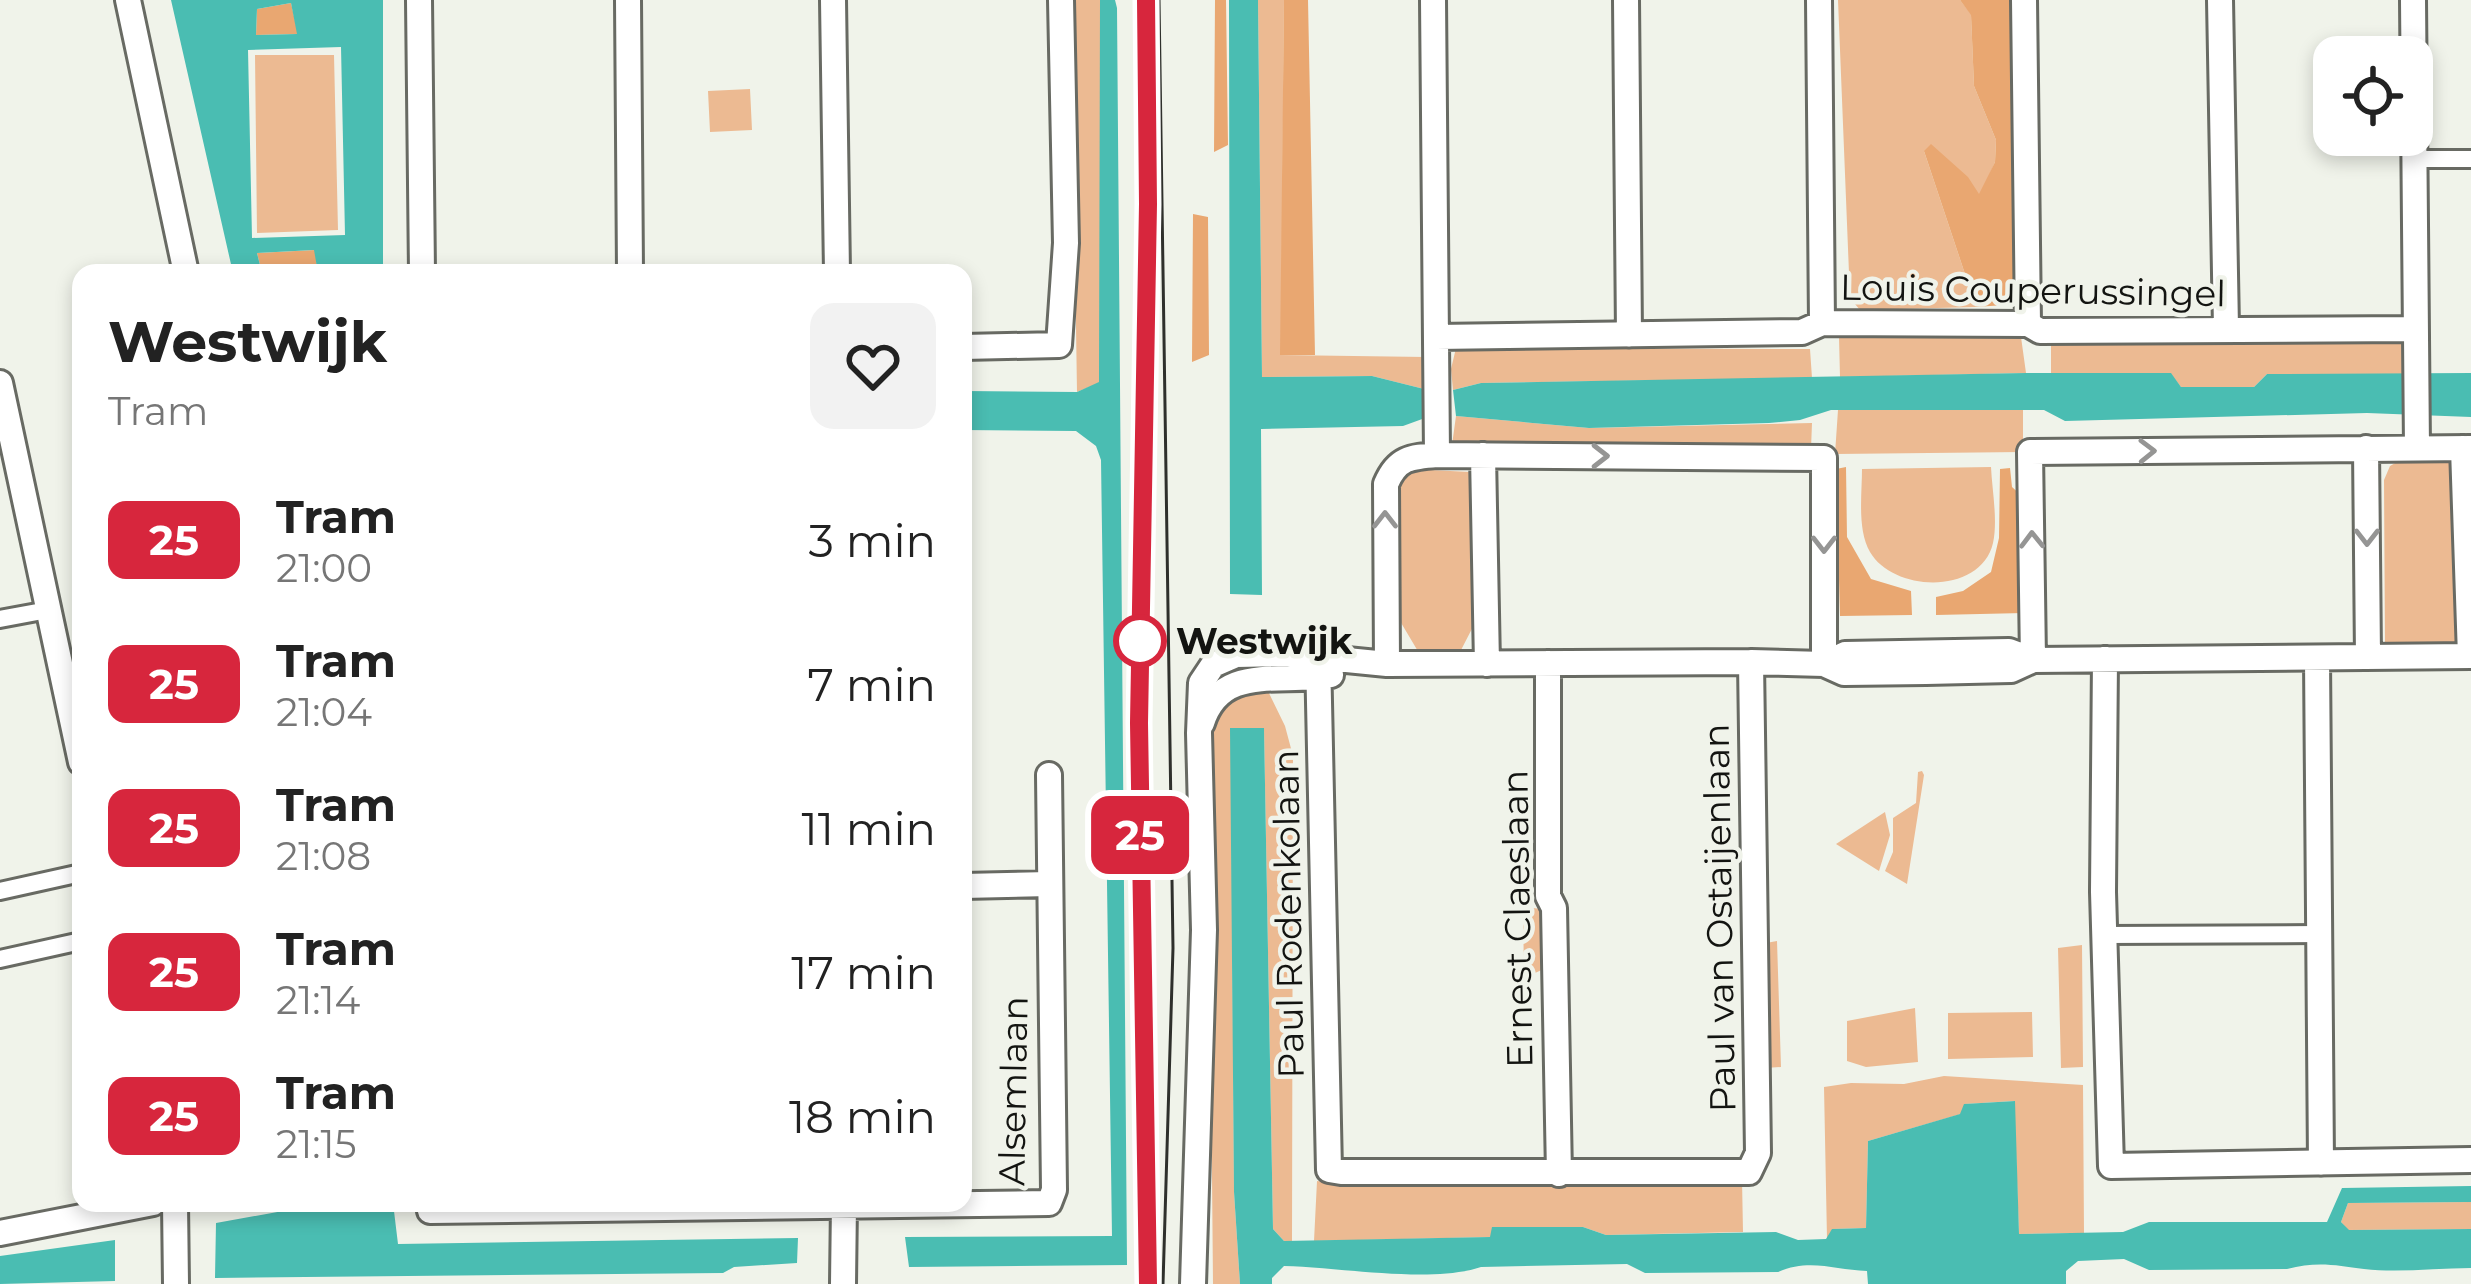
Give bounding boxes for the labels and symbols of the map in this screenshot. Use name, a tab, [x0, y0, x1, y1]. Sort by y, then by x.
street label: Louis Couperussingel	[1840, 265, 2226, 315]
one-way arrow	[2138, 438, 2157, 464]
one-way arrow	[1592, 443, 1610, 469]
one-way arrow	[1372, 510, 1398, 528]
one-way arrow	[2354, 529, 2380, 547]
one-way arrow	[2019, 530, 2045, 549]
one-way arrow	[1811, 536, 1837, 554]
marker: Westwijk	[1115, 616, 1165, 666]
place label: Westwijk	[1176, 619, 1353, 663]
street label: Paul van Ostaijenlaan	[1694, 723, 1744, 1113]
street label: Paul Rodenkolaan	[1263, 749, 1313, 1079]
street label: Ernest Claeslaan	[1492, 770, 1542, 1068]
line badge: 25	[1086, 796, 1194, 874]
street label: Alsemlaan	[989, 996, 1037, 1186]

